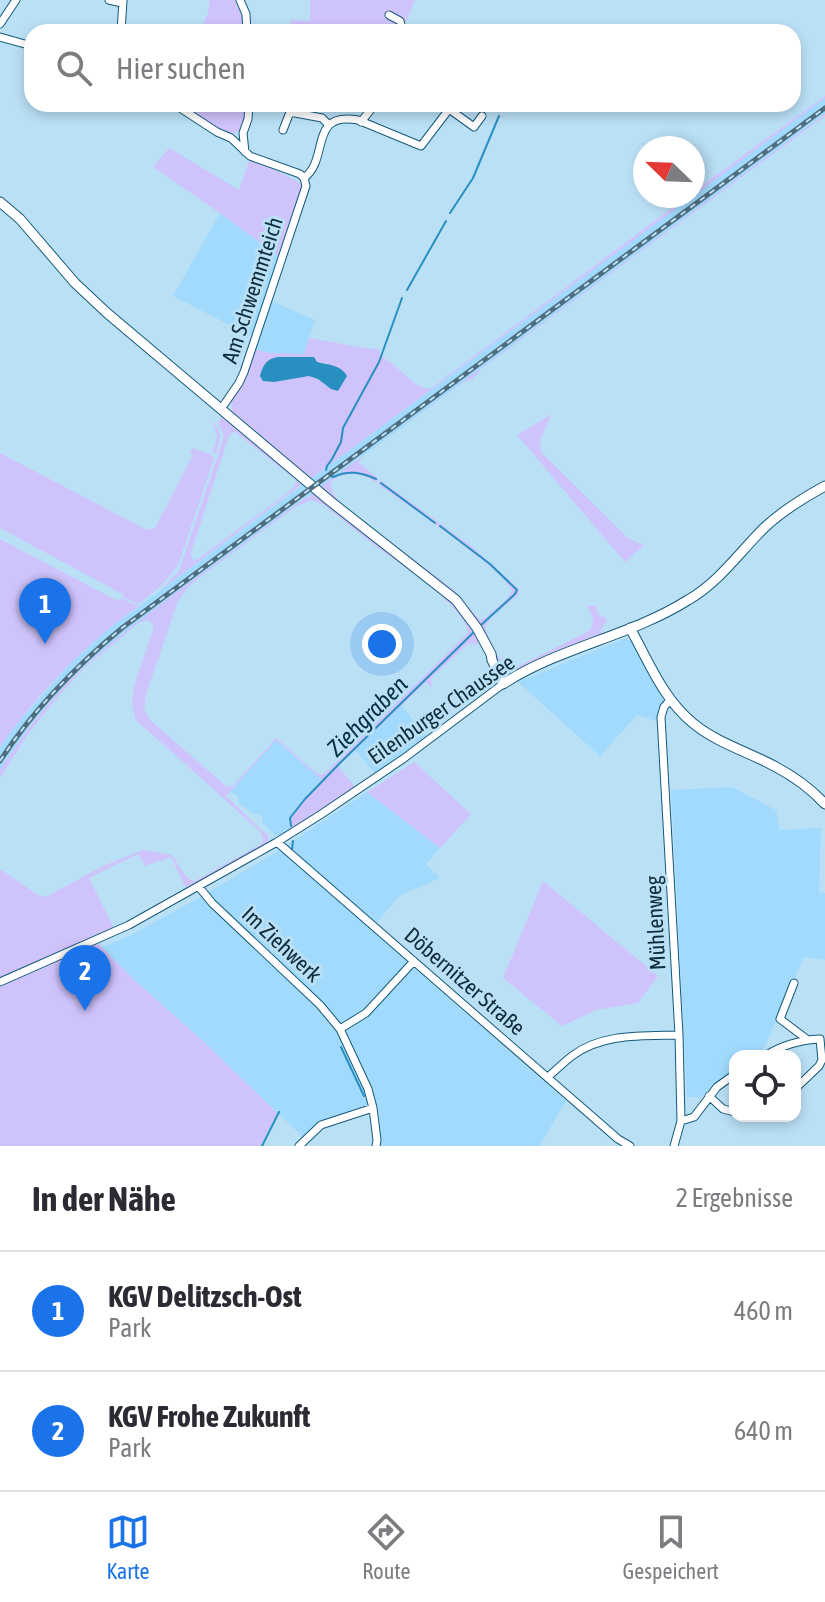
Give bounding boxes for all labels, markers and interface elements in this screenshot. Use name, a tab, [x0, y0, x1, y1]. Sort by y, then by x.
search box	[24, 24, 801, 112]
icon: search	[52, 46, 96, 90]
text: Hier suchen	[116, 51, 246, 85]
north arrow	[633, 136, 705, 208]
street label: Am Schwemmteich	[216, 214, 288, 366]
pin: 1	[19, 578, 71, 644]
your location	[362, 624, 402, 664]
street label: Eilenburger Chaussee	[363, 649, 519, 769]
water label: Ziehgraben	[322, 670, 413, 761]
street label: Mühlenweg	[640, 875, 670, 971]
street label: Im Ziehwerk	[237, 901, 327, 988]
street label: Döbernitzer Straße	[399, 922, 531, 1040]
pin: 2	[59, 945, 111, 1011]
map controls	[729, 1050, 801, 1122]
button: locate	[729, 1050, 801, 1122]
text: In der Nähe	[32, 1179, 176, 1218]
text: 2 Ergebnisse	[676, 1183, 793, 1213]
text: KGV Delitzsch-Ost	[108, 1279, 302, 1313]
text: 1	[52, 1296, 64, 1326]
text: 460 m	[734, 1296, 793, 1326]
text: Park	[108, 1313, 151, 1343]
text: KGV Frohe Zukunft	[108, 1399, 310, 1433]
text: 2	[52, 1416, 64, 1446]
text: 640 m	[734, 1416, 793, 1446]
text: Park	[108, 1433, 151, 1463]
tab: Karte	[106, 1510, 150, 1584]
tab: Route	[362, 1510, 410, 1584]
tab: Gespeichert	[623, 1510, 719, 1584]

